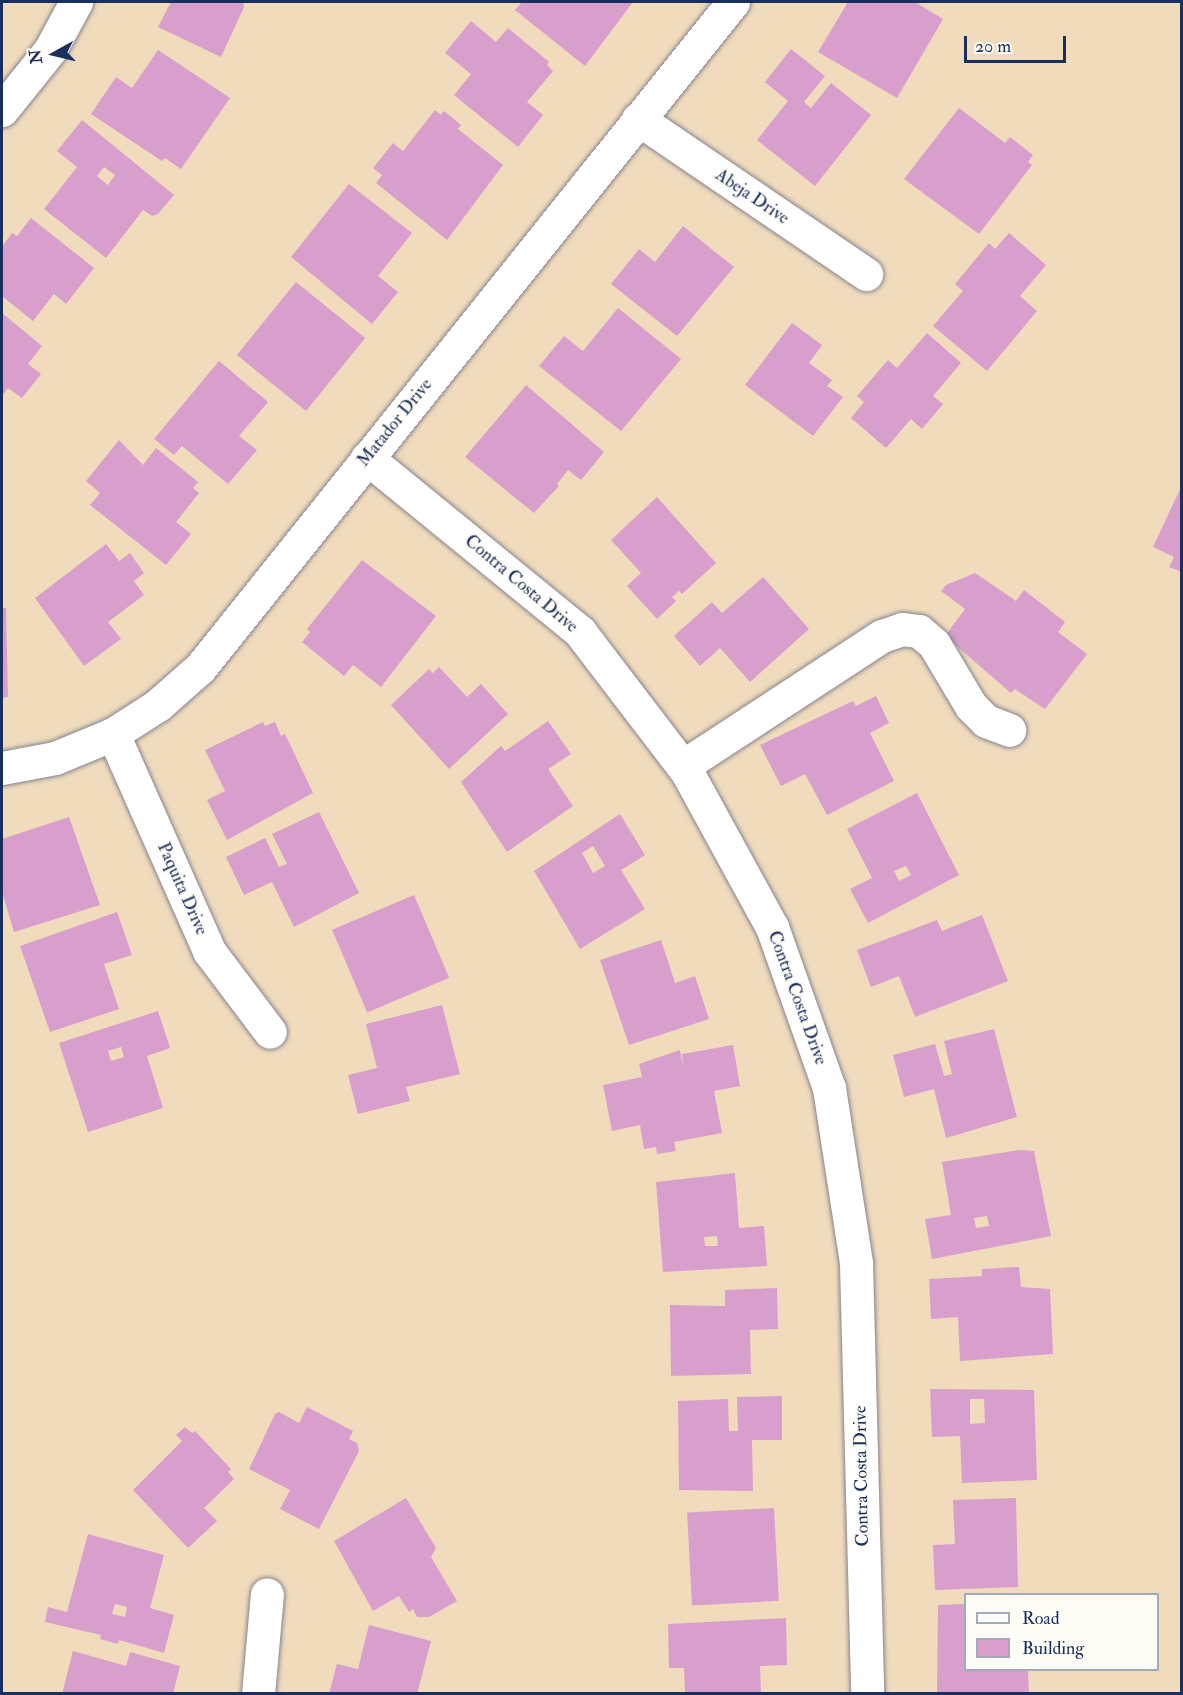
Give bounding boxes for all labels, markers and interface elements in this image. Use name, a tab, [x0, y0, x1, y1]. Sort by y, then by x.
north arrow	[24, 24, 84, 84]
scale bar	[967, 24, 1069, 62]
text: 20 m	[975, 35, 1011, 58]
text: N	[25, 48, 47, 65]
street label: Abeja Drive	[711, 164, 793, 230]
street label: Matador Drive	[353, 375, 437, 471]
street label: Contra Costa Drive	[460, 530, 582, 638]
street label: Paquita Drive	[152, 839, 212, 939]
street label: Contra Costa Drive	[763, 928, 831, 1068]
street label: Contra Costa Drive	[850, 1405, 874, 1547]
legend	[964, 1593, 1159, 1671]
text: Road	[1022, 1607, 1060, 1630]
text: Building	[1022, 1637, 1084, 1660]

